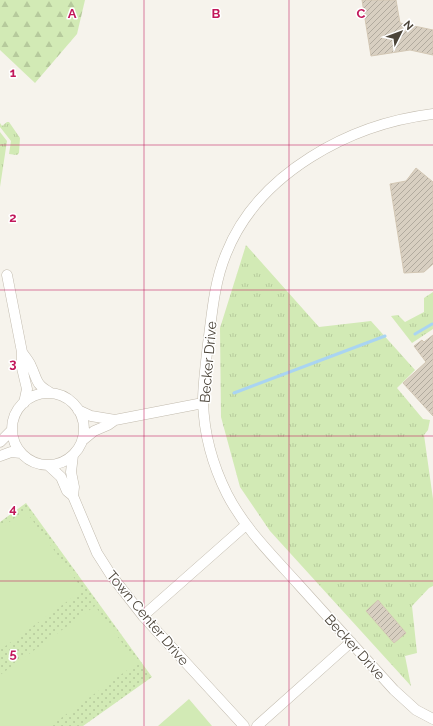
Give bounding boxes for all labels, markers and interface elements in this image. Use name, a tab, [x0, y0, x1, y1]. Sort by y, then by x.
text: A	[68, 6, 77, 21]
text: B	[212, 6, 221, 21]
text: C	[357, 6, 366, 21]
north arrow	[381, 12, 421, 52]
text: N	[400, 18, 416, 33]
text: 1	[10, 65, 17, 80]
text: 2	[9, 210, 17, 225]
street label: Becker Drive	[196, 320, 220, 404]
text: 3	[9, 356, 17, 371]
text: 4	[9, 501, 17, 516]
street label: Town Center Drive	[104, 567, 192, 669]
street label: Becker Drive	[322, 611, 388, 683]
text: 5	[9, 646, 17, 661]

